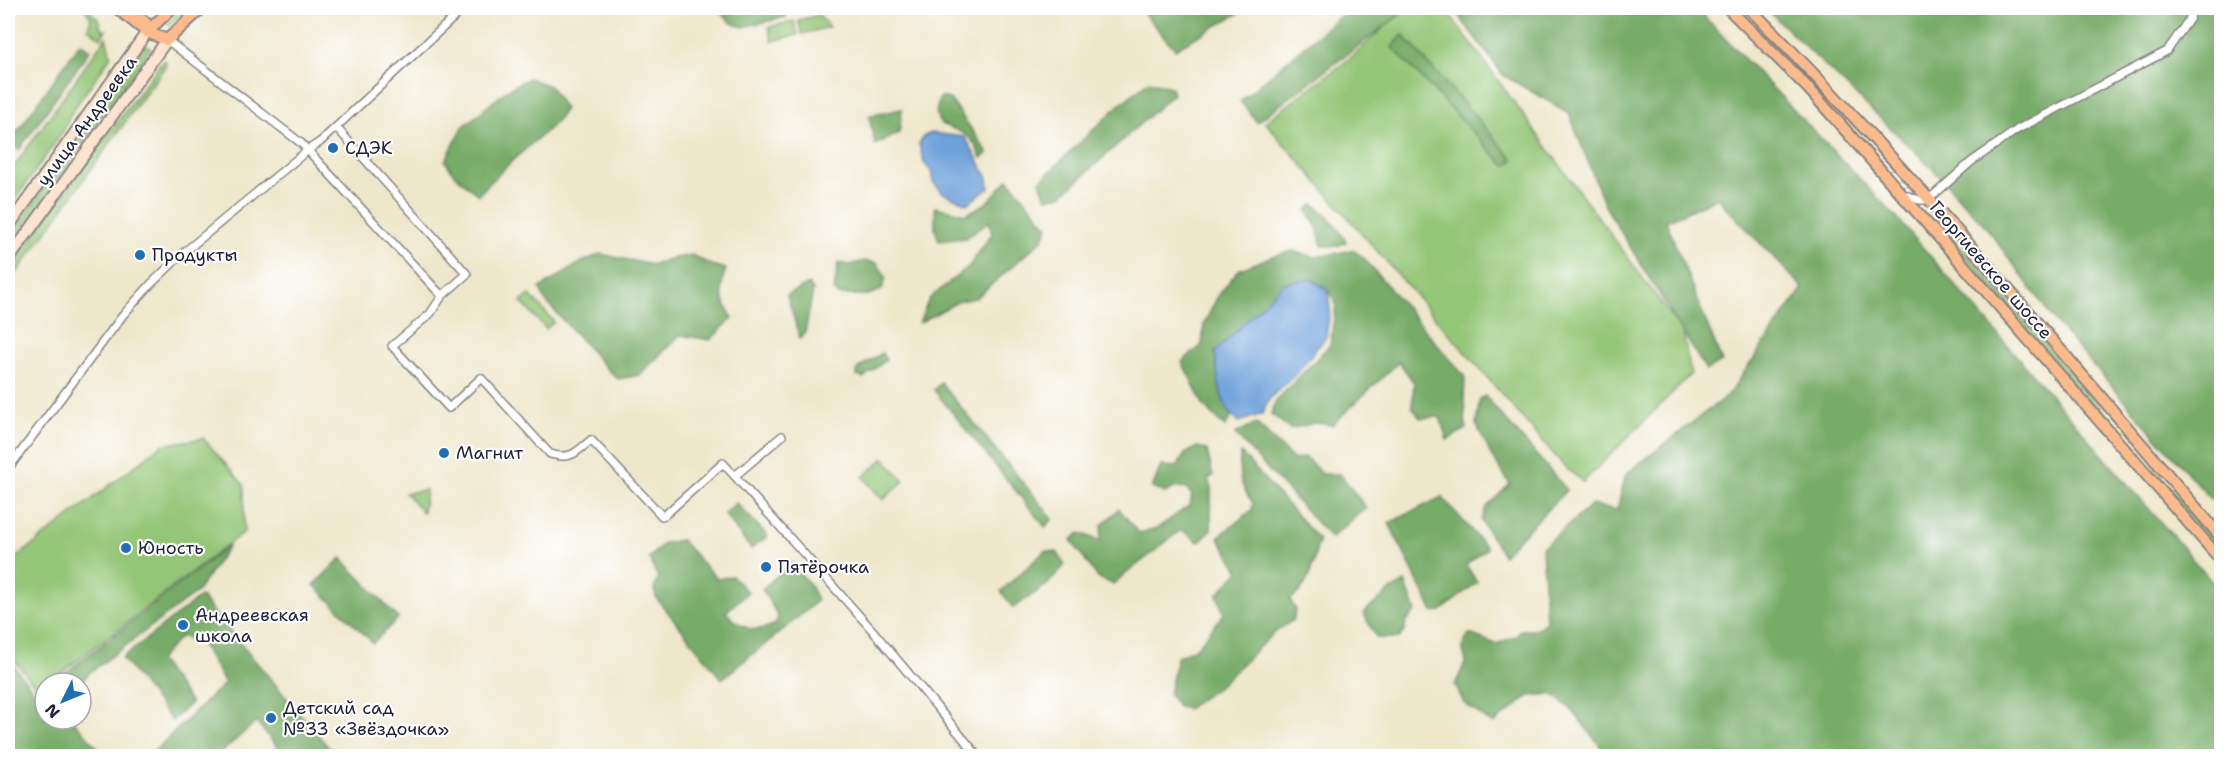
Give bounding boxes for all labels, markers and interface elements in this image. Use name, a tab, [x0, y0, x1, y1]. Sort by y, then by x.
street label: улица Андреевка	[31, 51, 143, 191]
place label: СДЭК	[345, 136, 393, 160]
marker: СДЭК	[326, 141, 340, 155]
street label: Георгиевское шоссе	[1924, 196, 2058, 344]
place label: Продукты	[152, 243, 238, 267]
marker: Продукты	[133, 248, 147, 262]
place label: Магнит	[456, 441, 524, 465]
marker: Магнит	[437, 446, 451, 460]
place label: Юность	[138, 536, 204, 560]
marker: Юность	[119, 541, 133, 555]
place label: Пятёрочка	[778, 555, 869, 579]
marker: Пятёрочка	[759, 560, 773, 574]
place label: Андреевская школа	[195, 603, 309, 648]
marker: Андреевская школа	[176, 618, 190, 632]
north arrow	[33, 671, 93, 731]
place label: Детский сад №33 «Звёздочка»	[283, 696, 449, 741]
text: N	[40, 699, 64, 723]
marker: Детский сад №33 «Звёздочка»	[264, 711, 278, 725]

